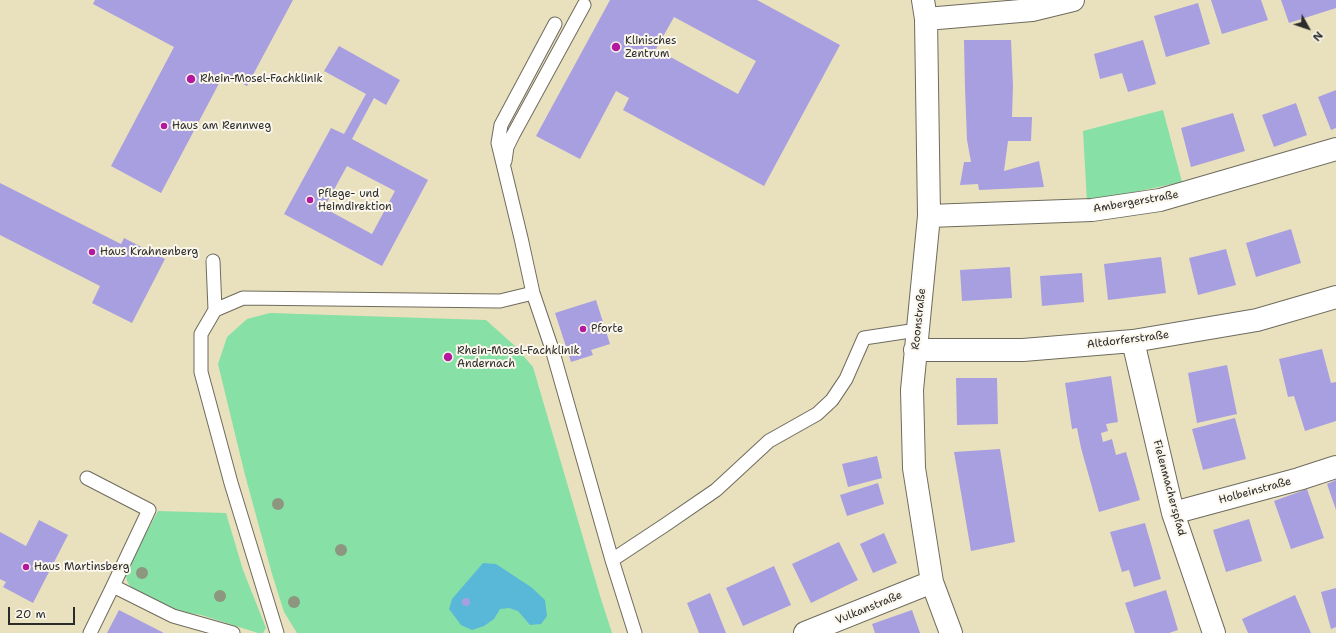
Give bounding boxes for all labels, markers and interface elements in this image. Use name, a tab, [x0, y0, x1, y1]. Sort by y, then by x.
north arrow	[1288, 8, 1328, 48]
text: N	[1309, 28, 1326, 44]
place label: Klinisches Zentrum	[625, 34, 676, 60]
marker: Klinisches Zentrum	[610, 41, 622, 53]
place label: Rhein-Mosel-Fachklinik	[200, 72, 323, 86]
marker: Rhein-Mosel-Fachklinik	[185, 73, 197, 85]
place label: Haus am Rennweg	[172, 119, 271, 133]
marker: Haus am Rennweg	[159, 121, 169, 131]
place label: Pflege- und Heimdirektion	[318, 187, 392, 213]
street label: Ambergerstraße	[1092, 188, 1180, 216]
marker: Pflege- und Heimdirektion	[305, 195, 315, 205]
place label: Haus Krahnenberg	[100, 245, 198, 259]
marker: Haus Krahnenberg	[87, 247, 97, 257]
street label: Roonstraße	[909, 288, 929, 350]
place label: Pforte	[591, 322, 623, 336]
marker: Pforte	[578, 324, 588, 334]
street label: Altdorferstraße	[1086, 328, 1170, 352]
place label: Rhein-Mosel-Fachklinik Andernach	[457, 344, 580, 370]
marker: Rhein-Mosel-Fachklinik Andernach	[442, 351, 454, 363]
street label: Fielenmacherspfad	[1150, 439, 1188, 537]
street label: Holbeinstraße	[1217, 475, 1293, 507]
place label: Haus Martinsberg	[34, 560, 129, 574]
marker: Haus Martinsberg	[21, 562, 31, 572]
street label: Vulkanstraße	[834, 589, 904, 627]
scale bar	[10, 599, 77, 625]
text: 20 m	[15, 606, 46, 622]

